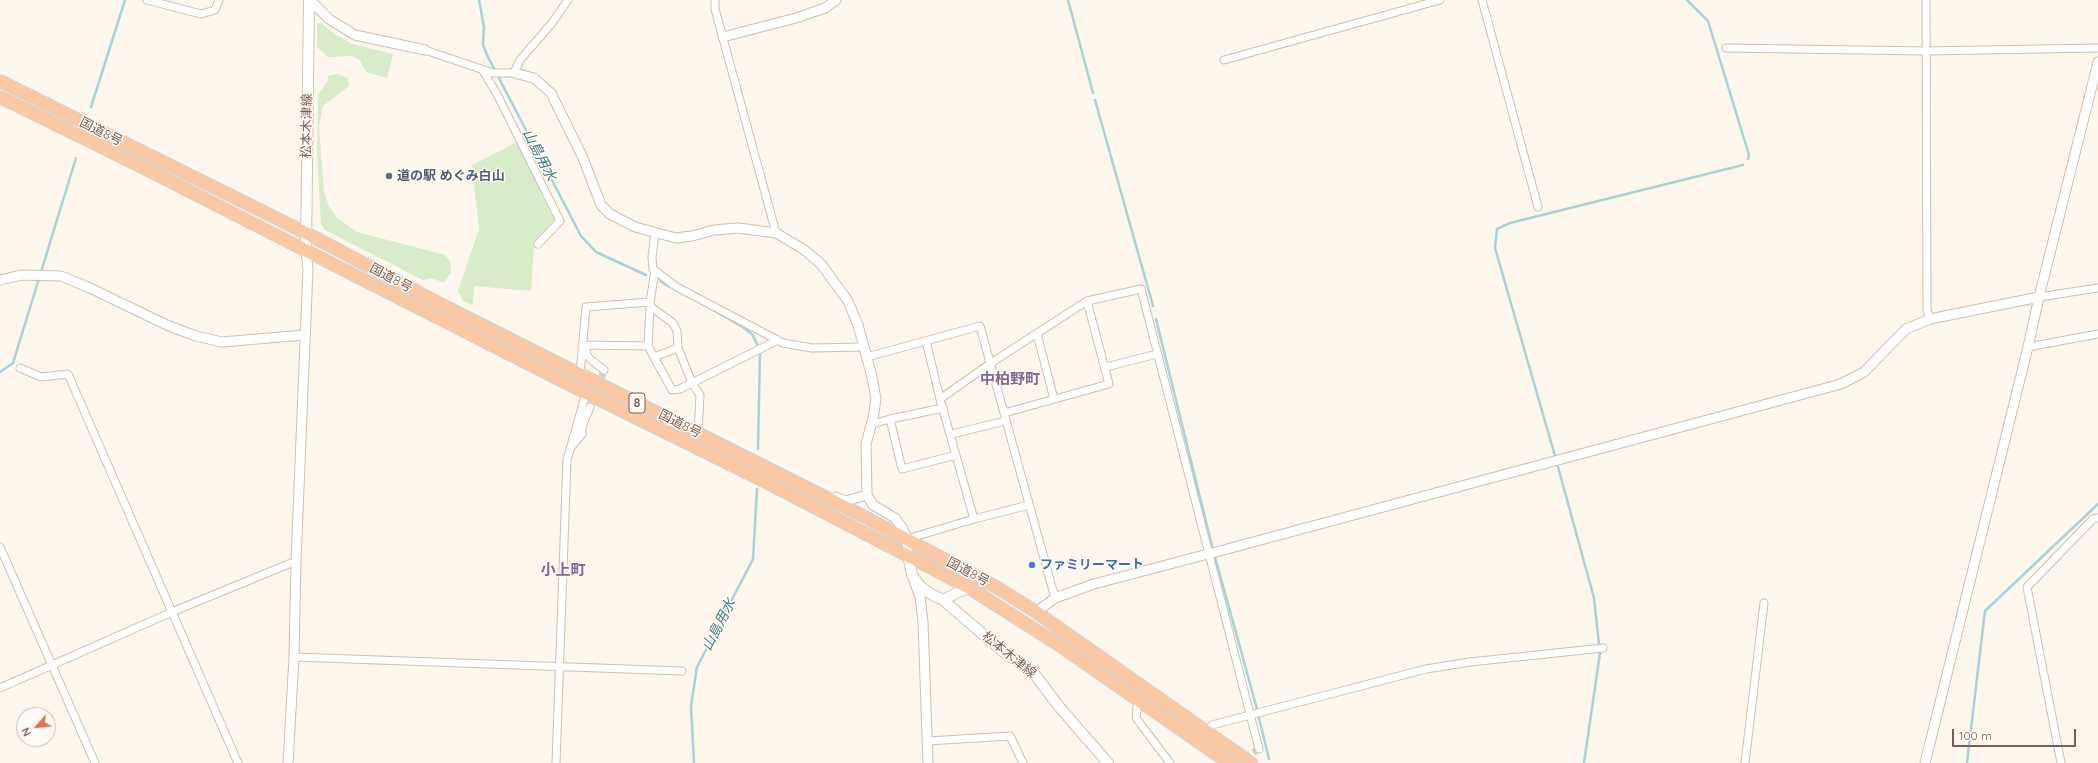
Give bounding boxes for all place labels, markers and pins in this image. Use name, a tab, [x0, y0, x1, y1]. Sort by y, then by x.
place label: 道の駅 めぐみ白山	[397, 168, 505, 184]
marker: 道の駅 めぐみ白山	[384, 171, 394, 181]
place label: ファミリーマート	[1040, 557, 1144, 573]
marker: ファミリーマート	[1027, 560, 1037, 570]

